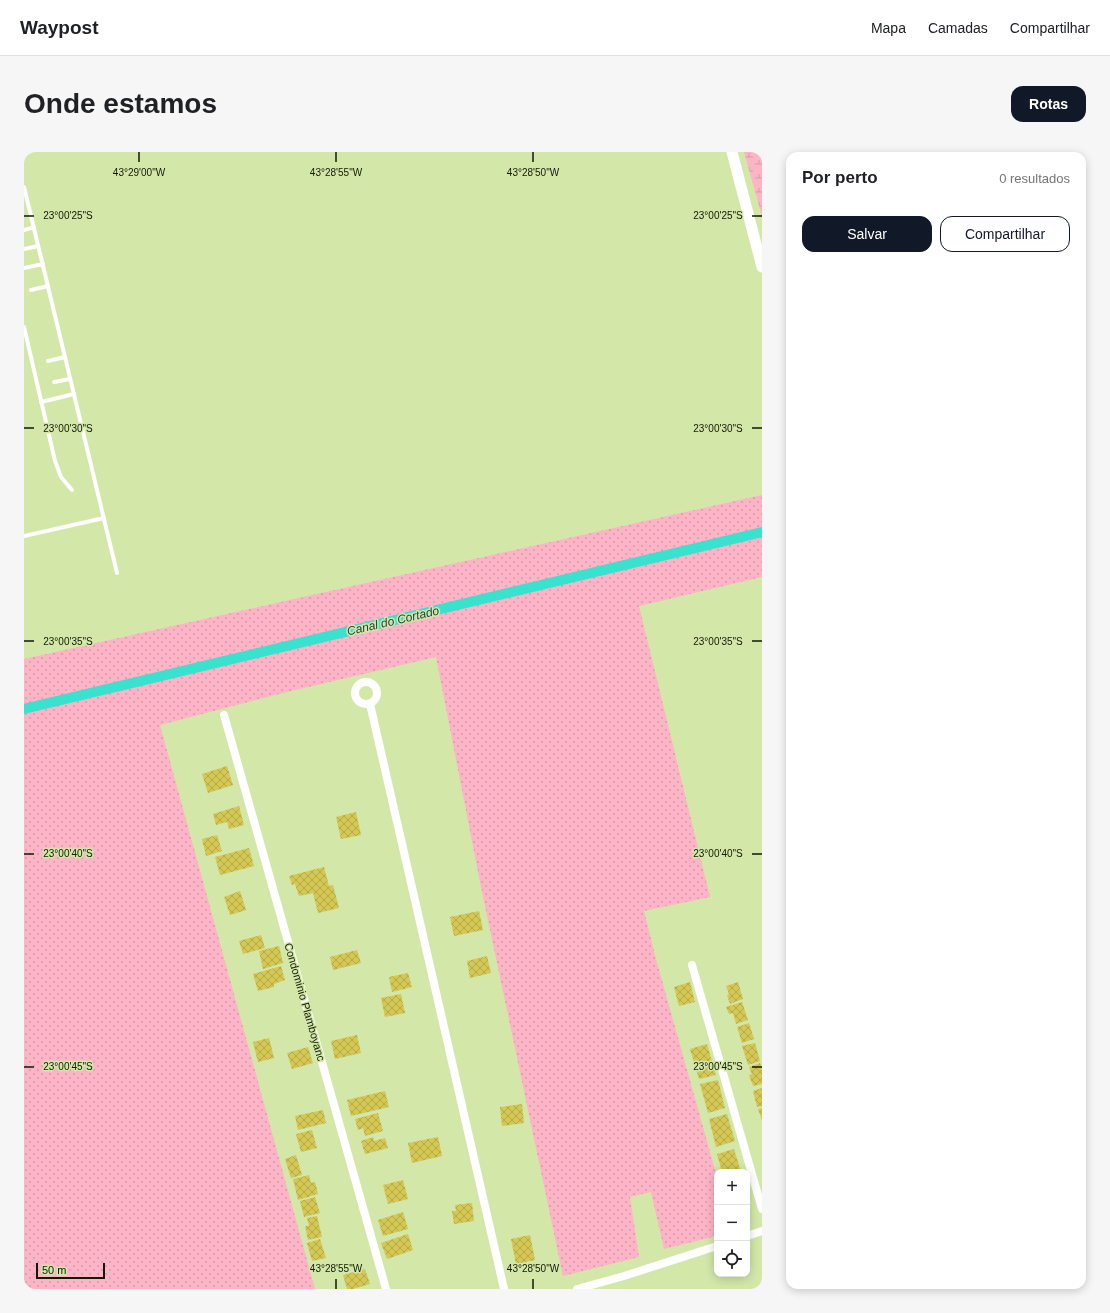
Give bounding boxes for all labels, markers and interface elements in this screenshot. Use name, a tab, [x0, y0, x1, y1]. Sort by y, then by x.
text: Waypost	[20, 17, 98, 38]
text: Mapa	[871, 20, 906, 36]
text: Camadas	[928, 20, 988, 36]
text: Compartilhar	[1010, 20, 1090, 36]
button: Rotas	[1011, 86, 1086, 122]
text: Onde estamos	[24, 88, 217, 119]
text: 43°29'00"W	[113, 167, 166, 178]
text: 43°28'55"W	[310, 167, 363, 178]
text: 43°28'50"W	[507, 167, 560, 178]
text: Por perto	[802, 168, 878, 187]
text: 0 resultados	[999, 171, 1070, 186]
text: 23°00'25"S	[43, 210, 93, 221]
text: 23°00'25"S	[693, 210, 743, 221]
button: Salvar	[802, 216, 932, 252]
button: Compartilhar	[940, 216, 1070, 252]
text: 23°00'30"S	[43, 423, 93, 434]
text: 23°00'30"S	[693, 423, 743, 434]
water label: Canal do Cortado	[346, 604, 441, 638]
text: 23°00'35"S	[43, 636, 93, 647]
text: 23°00'35"S	[693, 636, 743, 647]
text: 23°00'40"S	[43, 848, 93, 859]
text: 23°00'40"S	[693, 848, 743, 859]
street label: Condominio Plamboyanc	[282, 942, 328, 1063]
text: 23°00'45"S	[43, 1061, 93, 1072]
text: 23°00'45"S	[693, 1061, 743, 1072]
map controls	[714, 1169, 750, 1277]
button: +	[714, 1169, 750, 1205]
button: −	[714, 1205, 750, 1241]
button: locate	[714, 1241, 750, 1277]
scale bar	[36, 1261, 105, 1280]
text: 43°28'55"W	[310, 1263, 363, 1274]
text: 43°28'50"W	[507, 1263, 560, 1274]
text: 50 m	[42, 1264, 66, 1276]

